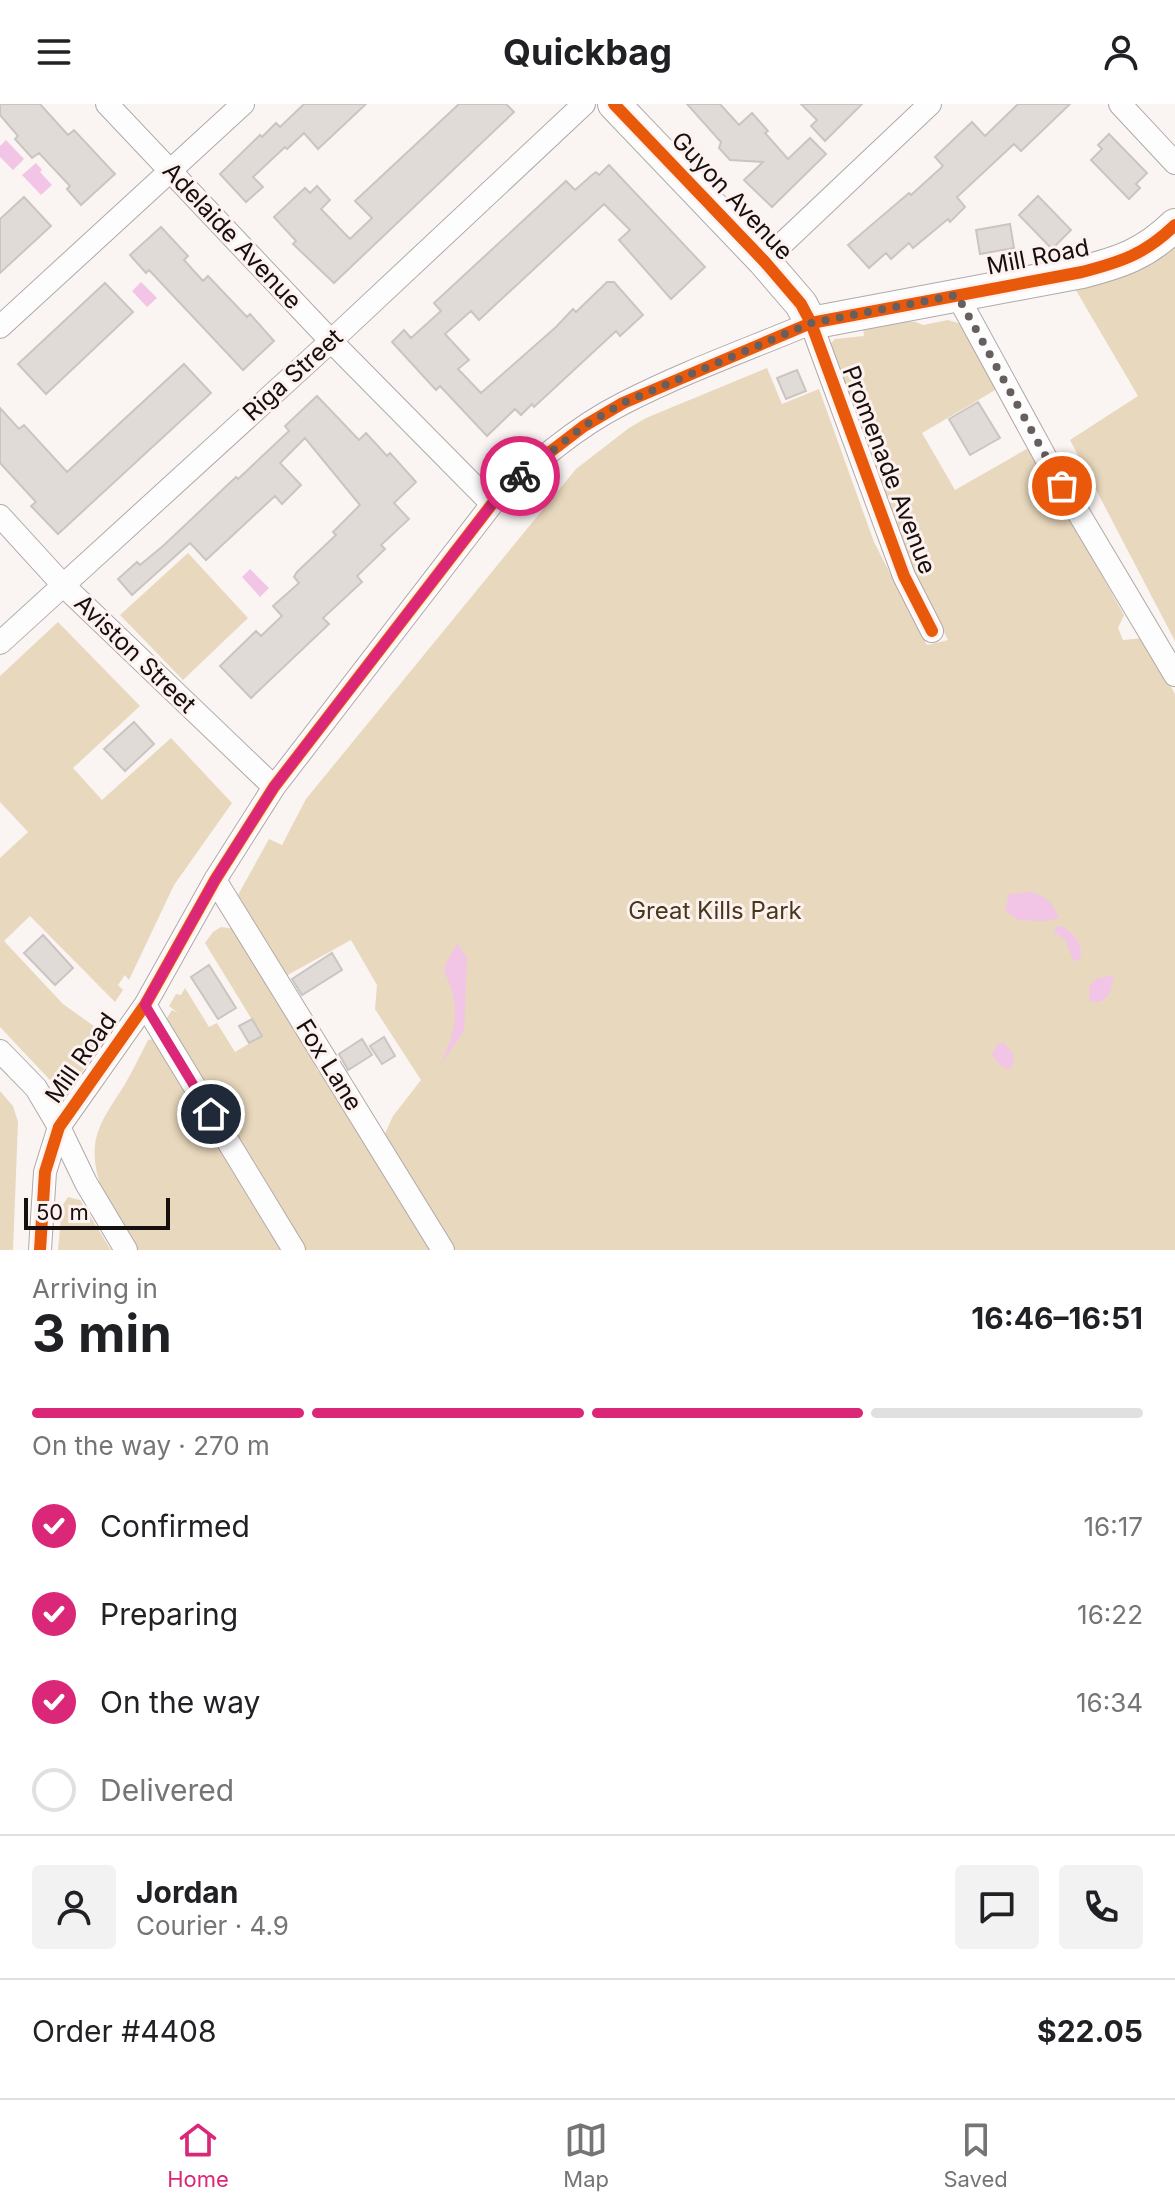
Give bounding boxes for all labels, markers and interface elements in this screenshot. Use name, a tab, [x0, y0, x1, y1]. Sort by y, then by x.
icon: menu	[32, 30, 76, 74]
text: Quickbag	[503, 30, 672, 74]
icon: person	[1099, 30, 1143, 74]
street label: Guyon Avenue	[666, 126, 799, 266]
street label: Adelaide Avenue	[157, 156, 308, 315]
street label: Mill Road	[984, 232, 1092, 281]
street label: Riga Street	[237, 322, 349, 427]
street label: Promenade Avenue	[836, 362, 943, 578]
courier	[480, 436, 560, 516]
pin	[1028, 452, 1096, 520]
icon: bike	[498, 454, 542, 498]
icon: bag	[1040, 464, 1084, 508]
street label: Aviston Street	[69, 588, 202, 719]
park label: Great Kills Park	[628, 896, 802, 925]
street label: Mill Road	[39, 1007, 122, 1109]
street label: Fox Lane	[290, 1014, 369, 1116]
pin	[177, 1080, 245, 1148]
icon: home	[189, 1092, 233, 1136]
scale bar	[24, 1194, 170, 1230]
text: 50 m	[36, 1199, 89, 1225]
text: Arriving in	[32, 1273, 158, 1304]
text: 16:46–16:51	[971, 1300, 1143, 1336]
text: 3 min	[32, 1302, 172, 1365]
text: On the way · 270 m	[32, 1430, 270, 1461]
icon: check	[32, 1504, 76, 1548]
text: Confirmed	[100, 1508, 250, 1544]
text: 16:17	[1084, 1511, 1143, 1542]
icon: check	[32, 1592, 76, 1636]
text: Preparing	[100, 1596, 238, 1632]
text: 16:22	[1077, 1599, 1143, 1630]
icon: check	[32, 1680, 76, 1724]
text: On the way	[100, 1684, 260, 1720]
text: 16:34	[1076, 1687, 1143, 1718]
text: Delivered	[100, 1772, 234, 1808]
button: person	[32, 1865, 116, 1949]
button: chat	[955, 1865, 1039, 1949]
button: phone	[1059, 1865, 1143, 1949]
text: Jordan	[136, 1874, 238, 1910]
text: Courier · 4.9	[136, 1910, 289, 1941]
text: Order #4408	[32, 2013, 217, 2049]
text: $22.05	[1037, 2013, 1143, 2049]
tab: Home	[167, 2118, 229, 2192]
tab: Map	[563, 2118, 609, 2192]
tab: Saved	[943, 2118, 1008, 2192]

